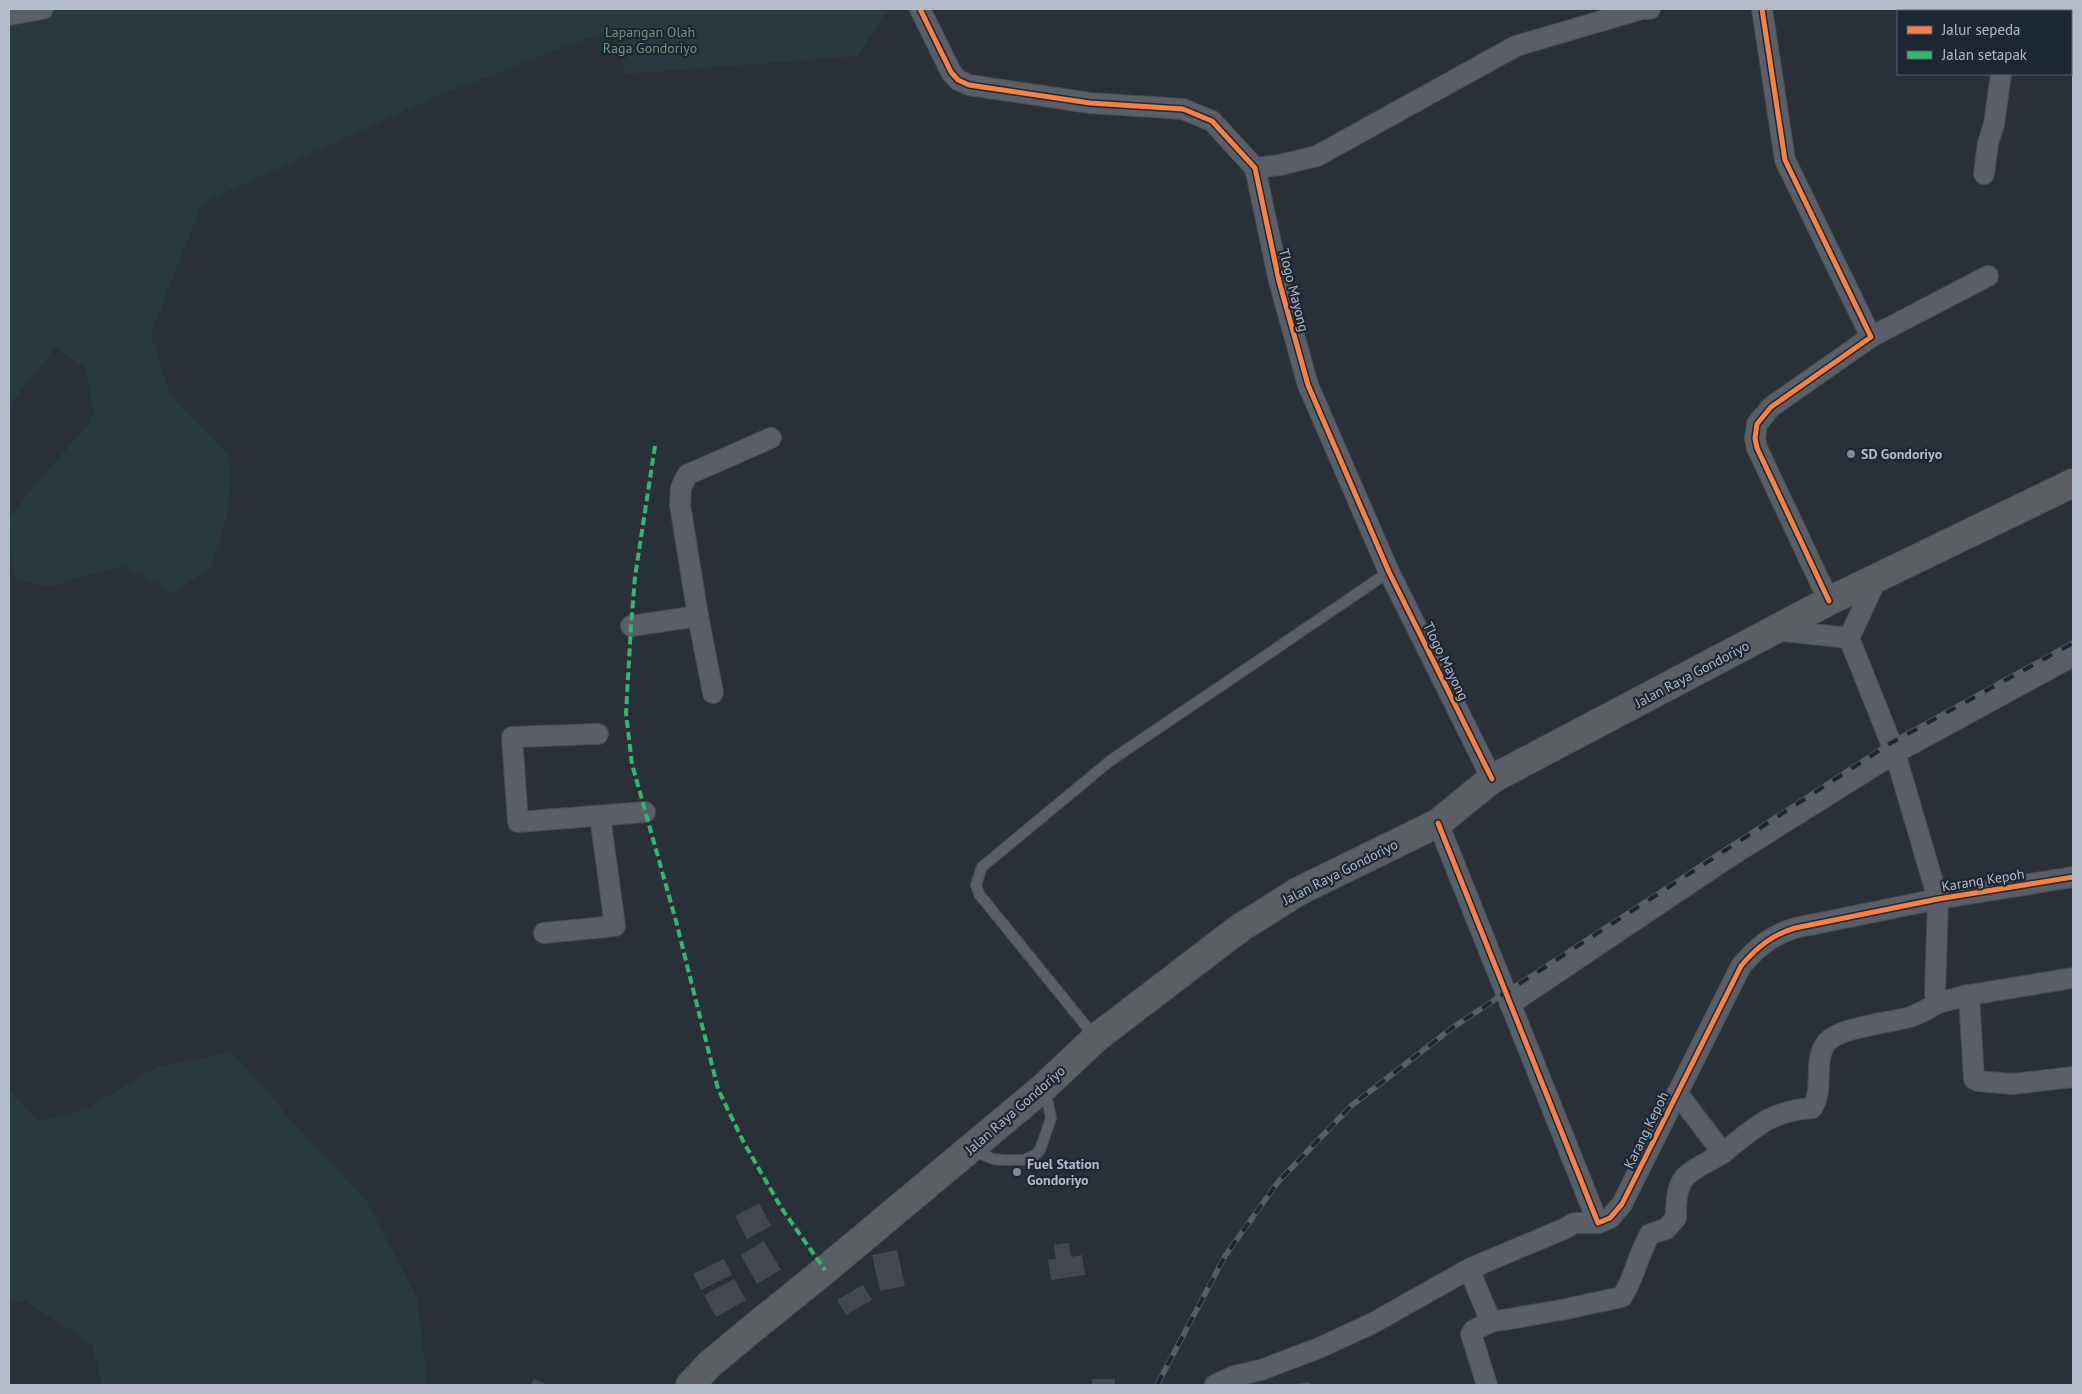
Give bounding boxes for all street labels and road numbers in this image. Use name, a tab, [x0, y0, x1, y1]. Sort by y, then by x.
street label: Tlogo Mayong	[1275, 246, 1313, 334]
street label: Tlogo Mayong	[1419, 619, 1473, 703]
street label: Jalan Raya Gondoriyo	[1631, 636, 1752, 712]
street label: Jalan Raya Gondoriyo	[1278, 835, 1401, 909]
street label: Karang Kepoh	[1940, 865, 2026, 895]
street label: Jalan Raya Gondoriyo	[960, 1062, 1069, 1159]
street label: Karang Kepoh	[1620, 1089, 1672, 1171]

